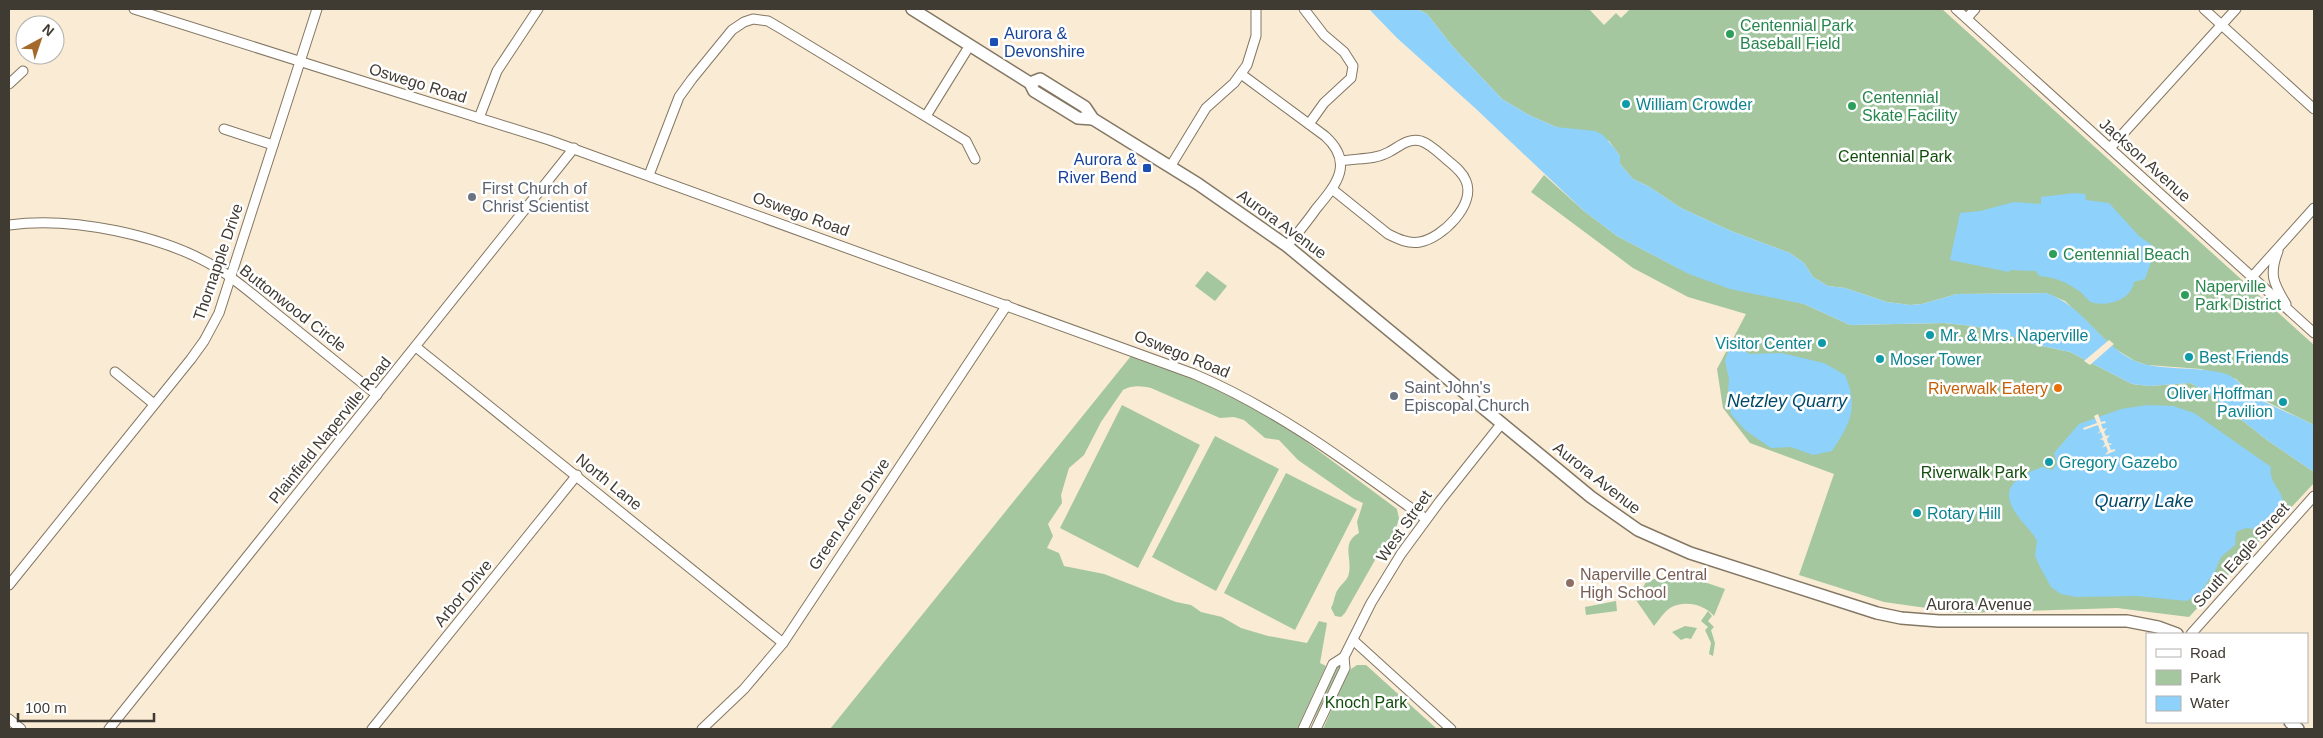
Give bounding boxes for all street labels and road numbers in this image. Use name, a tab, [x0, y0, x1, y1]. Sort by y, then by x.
street label: Oswego Road	[367, 60, 469, 106]
street label: Jackson Avenue	[2096, 115, 2194, 205]
street label: Aurora Avenue	[1234, 186, 1330, 262]
street label: Oswego Road	[750, 189, 852, 239]
street label: Thornapple Drive	[190, 201, 246, 323]
street label: Buttonwood Circle	[237, 261, 349, 355]
street label: Oswego Road	[1132, 327, 1232, 381]
street label: Plainfield Naperville Road	[266, 353, 394, 507]
street label: Aurora Avenue	[1550, 439, 1644, 517]
street label: North Lane	[573, 450, 645, 514]
street label: Green Acres Drive	[805, 455, 893, 573]
street label: West Street	[1373, 487, 1435, 565]
street label: South Eagle Street	[2190, 499, 2293, 611]
street label: Arbor Drive	[431, 556, 495, 630]
street label: Aurora Avenue	[1926, 596, 2032, 613]

